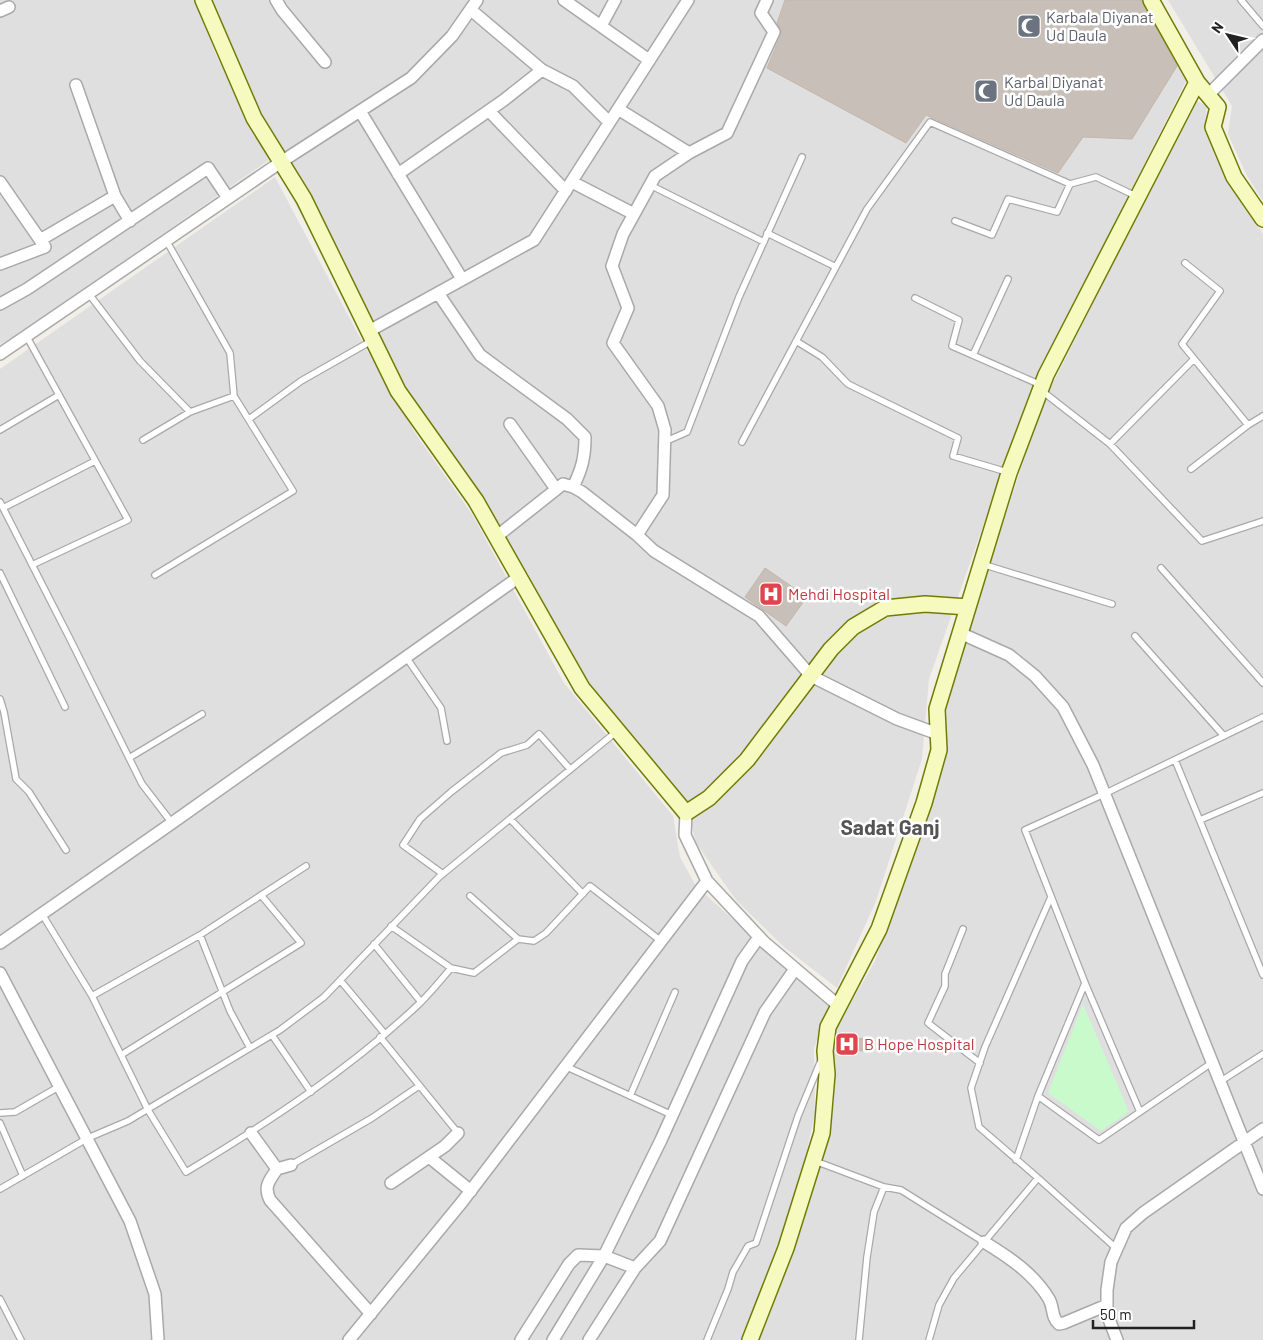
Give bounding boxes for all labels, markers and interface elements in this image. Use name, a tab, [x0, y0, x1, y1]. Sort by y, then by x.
place label: Karbala Diyanat Ud Daula	[1046, 7, 1154, 44]
north arrow	[1203, 10, 1253, 60]
mosque icon: Karbala Diyanat Ud Daula	[1016, 13, 1042, 39]
text: N	[1207, 19, 1227, 36]
place label: Karbal Diyanat Ud Daula	[1004, 72, 1103, 109]
mosque icon: Karbal Diyanat Ud Daula	[973, 78, 999, 104]
hospital icon: Mehdi Hospital	[758, 581, 784, 607]
place label: Mehdi Hospital	[788, 584, 890, 603]
district label: Sadat Ganj	[840, 814, 940, 839]
hospital icon: B Hope Hospital	[834, 1031, 860, 1057]
place label: B Hope Hospital	[864, 1034, 974, 1053]
scale bar	[1093, 1298, 1194, 1330]
text: 50 m	[1100, 1305, 1132, 1323]

